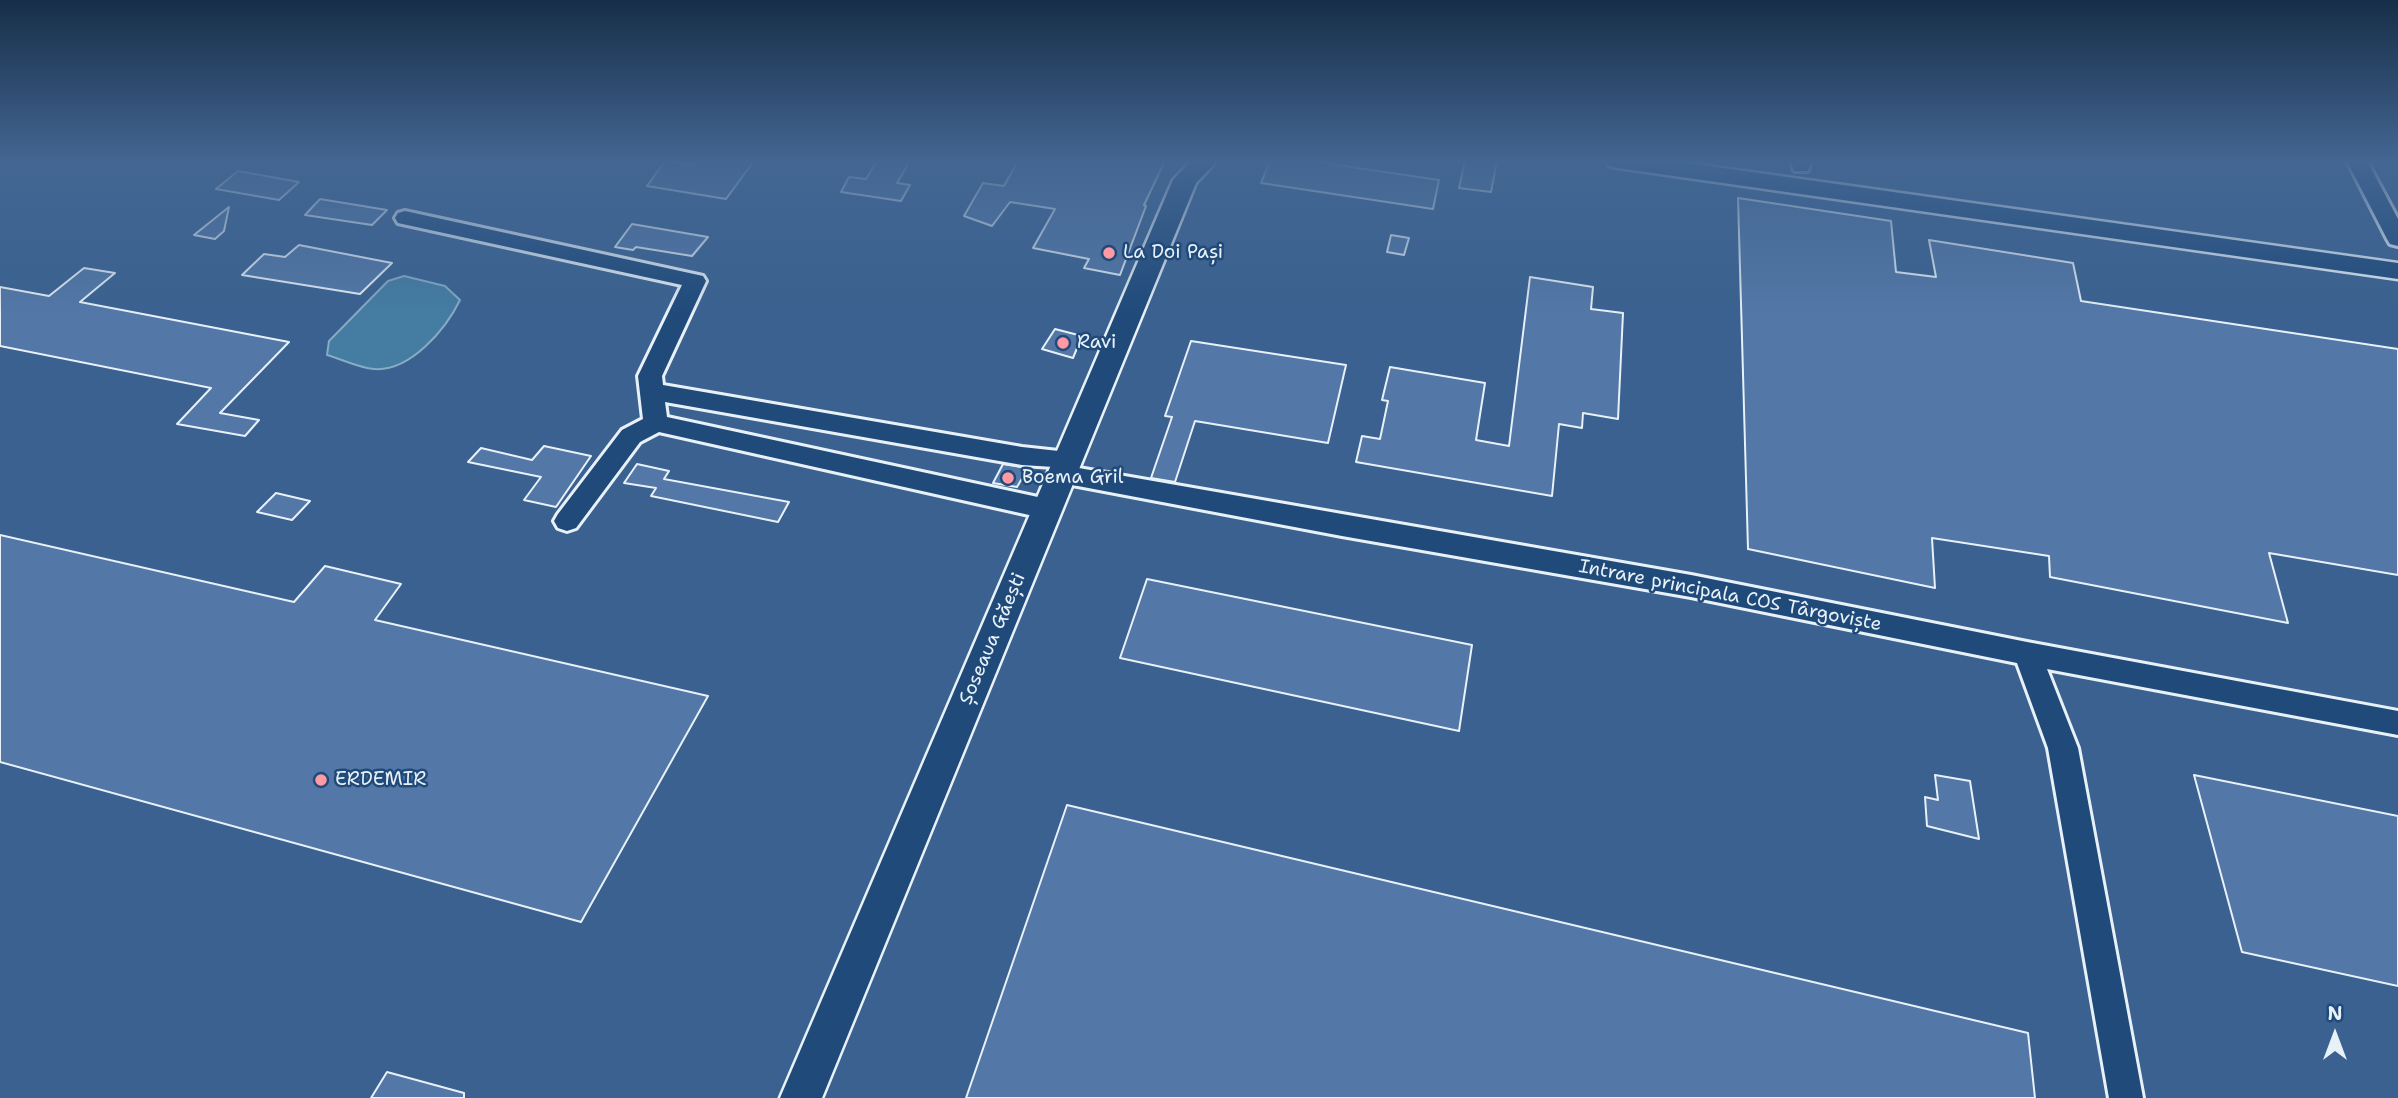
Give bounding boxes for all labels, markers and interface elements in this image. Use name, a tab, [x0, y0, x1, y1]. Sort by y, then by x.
place label: La Doi Pași	[1123, 242, 1223, 264]
marker: La Doi Pași	[1101, 245, 1117, 261]
place label: Ravi	[1077, 332, 1116, 354]
marker: Ravi	[1055, 335, 1071, 351]
place label: Boema Gril	[1022, 467, 1123, 489]
marker: Boema Gril	[1000, 470, 1016, 486]
street label: Intrare principala COS Târgoviște	[1577, 555, 1883, 637]
street label: Șoseaua Găești	[955, 570, 1031, 708]
place label: ERDEMIR	[335, 769, 426, 791]
marker: ERDEMIR	[313, 772, 329, 788]
north arrow	[2300, 1000, 2370, 1070]
text: N	[2327, 1001, 2343, 1026]

